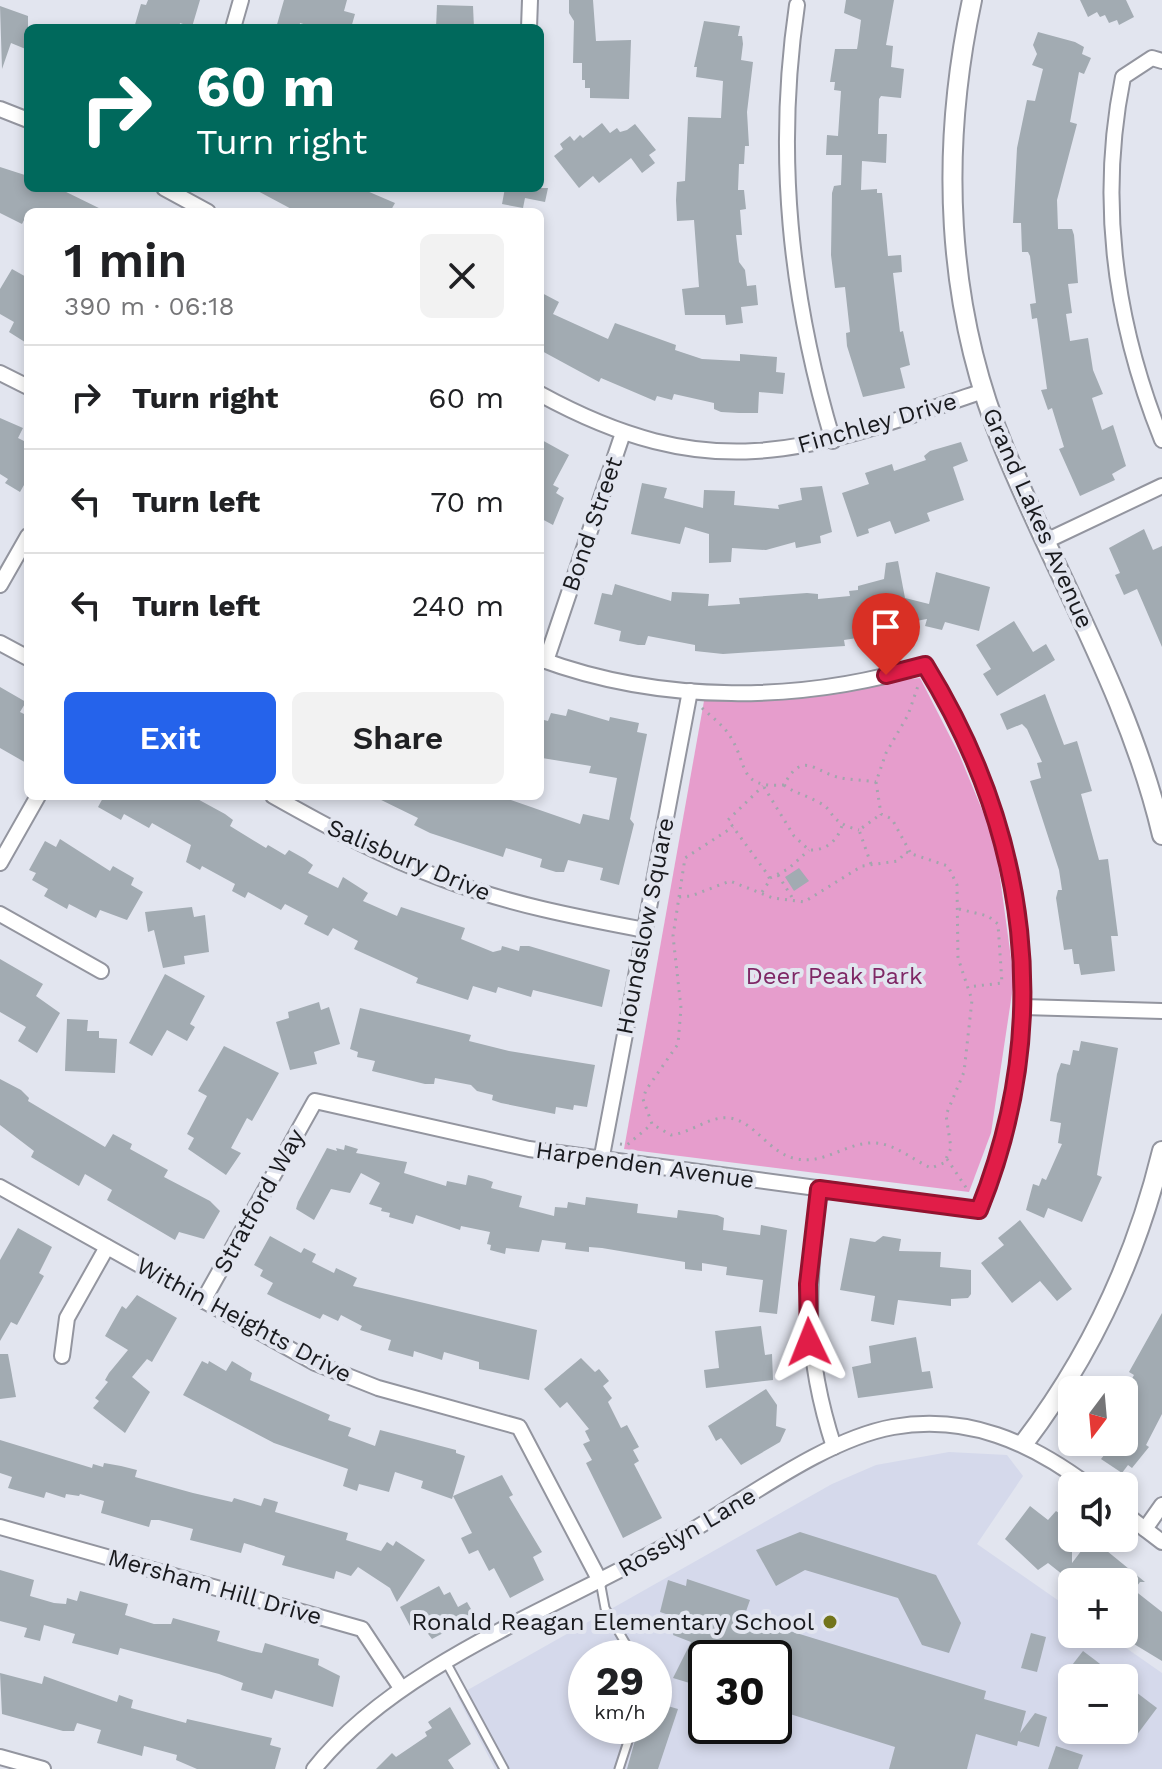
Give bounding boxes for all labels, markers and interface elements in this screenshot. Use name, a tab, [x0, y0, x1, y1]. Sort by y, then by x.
text: 60 m	[196, 54, 335, 120]
icon: right	[64, 56, 168, 160]
text: Turn right	[196, 121, 367, 163]
text: 1 min	[64, 232, 187, 289]
button: close	[420, 234, 504, 318]
text: 390 m · 06:18	[64, 291, 234, 321]
icon: right	[64, 375, 108, 419]
text: Turn right	[132, 380, 278, 415]
text: 60 m	[428, 380, 504, 415]
street label: Finchley Drive	[794, 387, 960, 459]
street label: Grand Lakes Avenue	[977, 403, 1099, 633]
street label: Bond Street	[556, 453, 628, 595]
icon: left	[64, 479, 108, 523]
text: Turn left	[132, 484, 260, 519]
text: 70 m	[430, 484, 504, 519]
icon: left	[64, 583, 108, 627]
text: Turn left	[132, 588, 260, 623]
text: 240 m	[412, 588, 504, 623]
pin	[852, 593, 920, 675]
icon: arrive	[864, 605, 908, 649]
button: Exit	[64, 692, 276, 784]
button: Share	[292, 692, 504, 784]
street label: Salisbury Drive	[323, 813, 495, 907]
street label: Houndslow Square	[610, 815, 680, 1037]
park label: Deer Peak Park	[745, 962, 923, 990]
street label: Stratford Way	[208, 1123, 310, 1278]
street label: Harpenden Avenue	[534, 1136, 756, 1194]
street label: Within Heights Drive	[132, 1251, 356, 1389]
position arrow	[767, 1300, 851, 1384]
north arrow	[1058, 1376, 1138, 1456]
map controls	[1058, 1376, 1138, 1744]
button: sound	[1058, 1472, 1138, 1552]
street label: Rosslyn Lane	[613, 1481, 761, 1583]
street label: Mersham Hill Drive	[105, 1543, 325, 1631]
button: +	[1058, 1568, 1138, 1648]
place label: Ronald Reagan Elementary School	[412, 1608, 815, 1636]
marker: Ronald Reagan Elementary School	[821, 1613, 839, 1631]
speed limit sign: 30	[688, 1640, 792, 1744]
text: 29	[596, 1658, 644, 1705]
button: −	[1058, 1664, 1138, 1744]
text: km/h	[594, 1700, 646, 1724]

